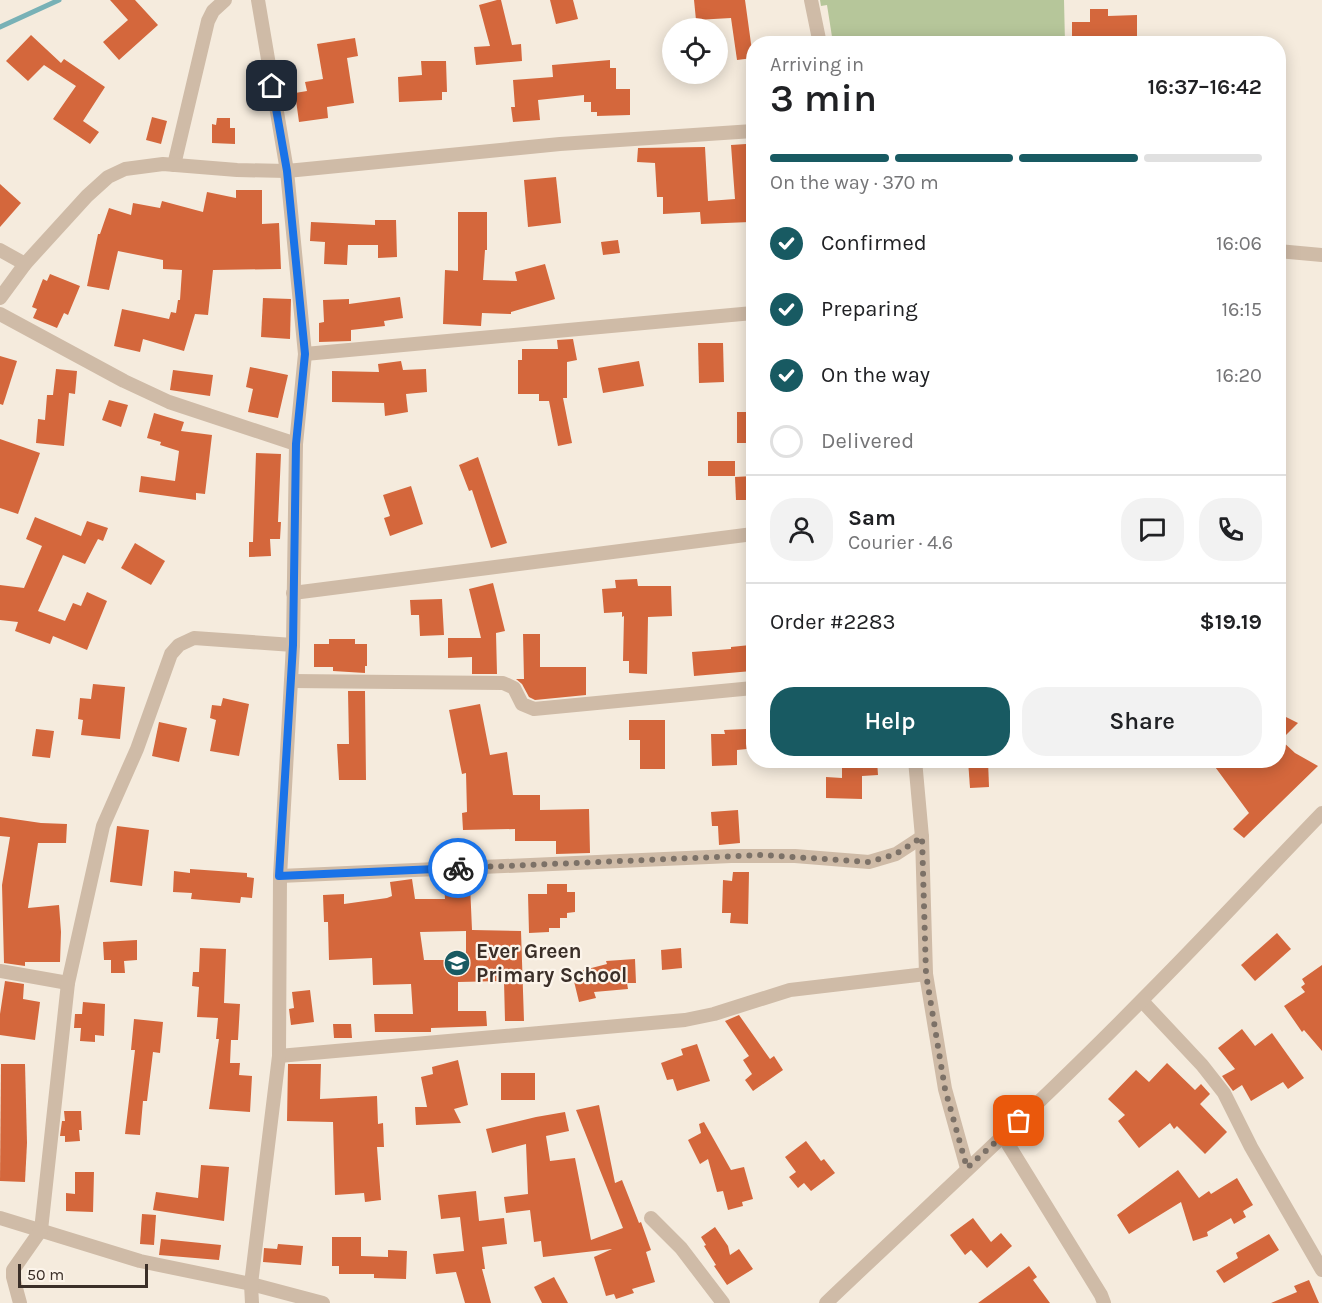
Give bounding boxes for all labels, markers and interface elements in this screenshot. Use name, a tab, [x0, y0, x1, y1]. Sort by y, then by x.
map controls	[662, 18, 728, 84]
button: locate	[662, 18, 728, 84]
text: Arriving in	[770, 53, 864, 76]
pin	[246, 60, 297, 111]
icon: home	[255, 69, 288, 102]
text: 16:37–16:42	[1147, 74, 1262, 100]
text: 3 min	[770, 75, 877, 121]
text: On the way · 370 m	[770, 171, 939, 194]
icon: check	[770, 227, 803, 260]
text: Confirmed	[821, 230, 927, 256]
text: 16:06	[1216, 232, 1262, 255]
icon: check	[770, 293, 803, 326]
text: Preparing	[821, 296, 918, 322]
text: 16:15	[1221, 298, 1262, 321]
icon: check	[770, 359, 803, 392]
text: On the way	[821, 362, 930, 388]
text: 16:20	[1216, 364, 1262, 387]
text: Delivered	[821, 428, 914, 454]
button: person	[770, 498, 833, 561]
button: chat	[1121, 498, 1184, 561]
button: phone	[1199, 498, 1262, 561]
text: Sam	[848, 505, 896, 531]
text: Courier · 4.6	[848, 531, 953, 554]
text: Order #2283	[770, 609, 895, 635]
text: $19.19	[1200, 609, 1262, 635]
button: Help	[770, 687, 1010, 756]
button: Share	[1022, 687, 1262, 756]
courier	[428, 838, 488, 898]
icon: bike	[442, 852, 475, 885]
place label: Ever Green Primary School	[476, 939, 627, 987]
school or university icon: Ever Green Primary School	[442, 948, 472, 978]
pin	[993, 1095, 1044, 1146]
icon: bag	[1002, 1104, 1035, 1137]
scale bar	[18, 1261, 148, 1288]
text: 50 m	[27, 1265, 64, 1284]

